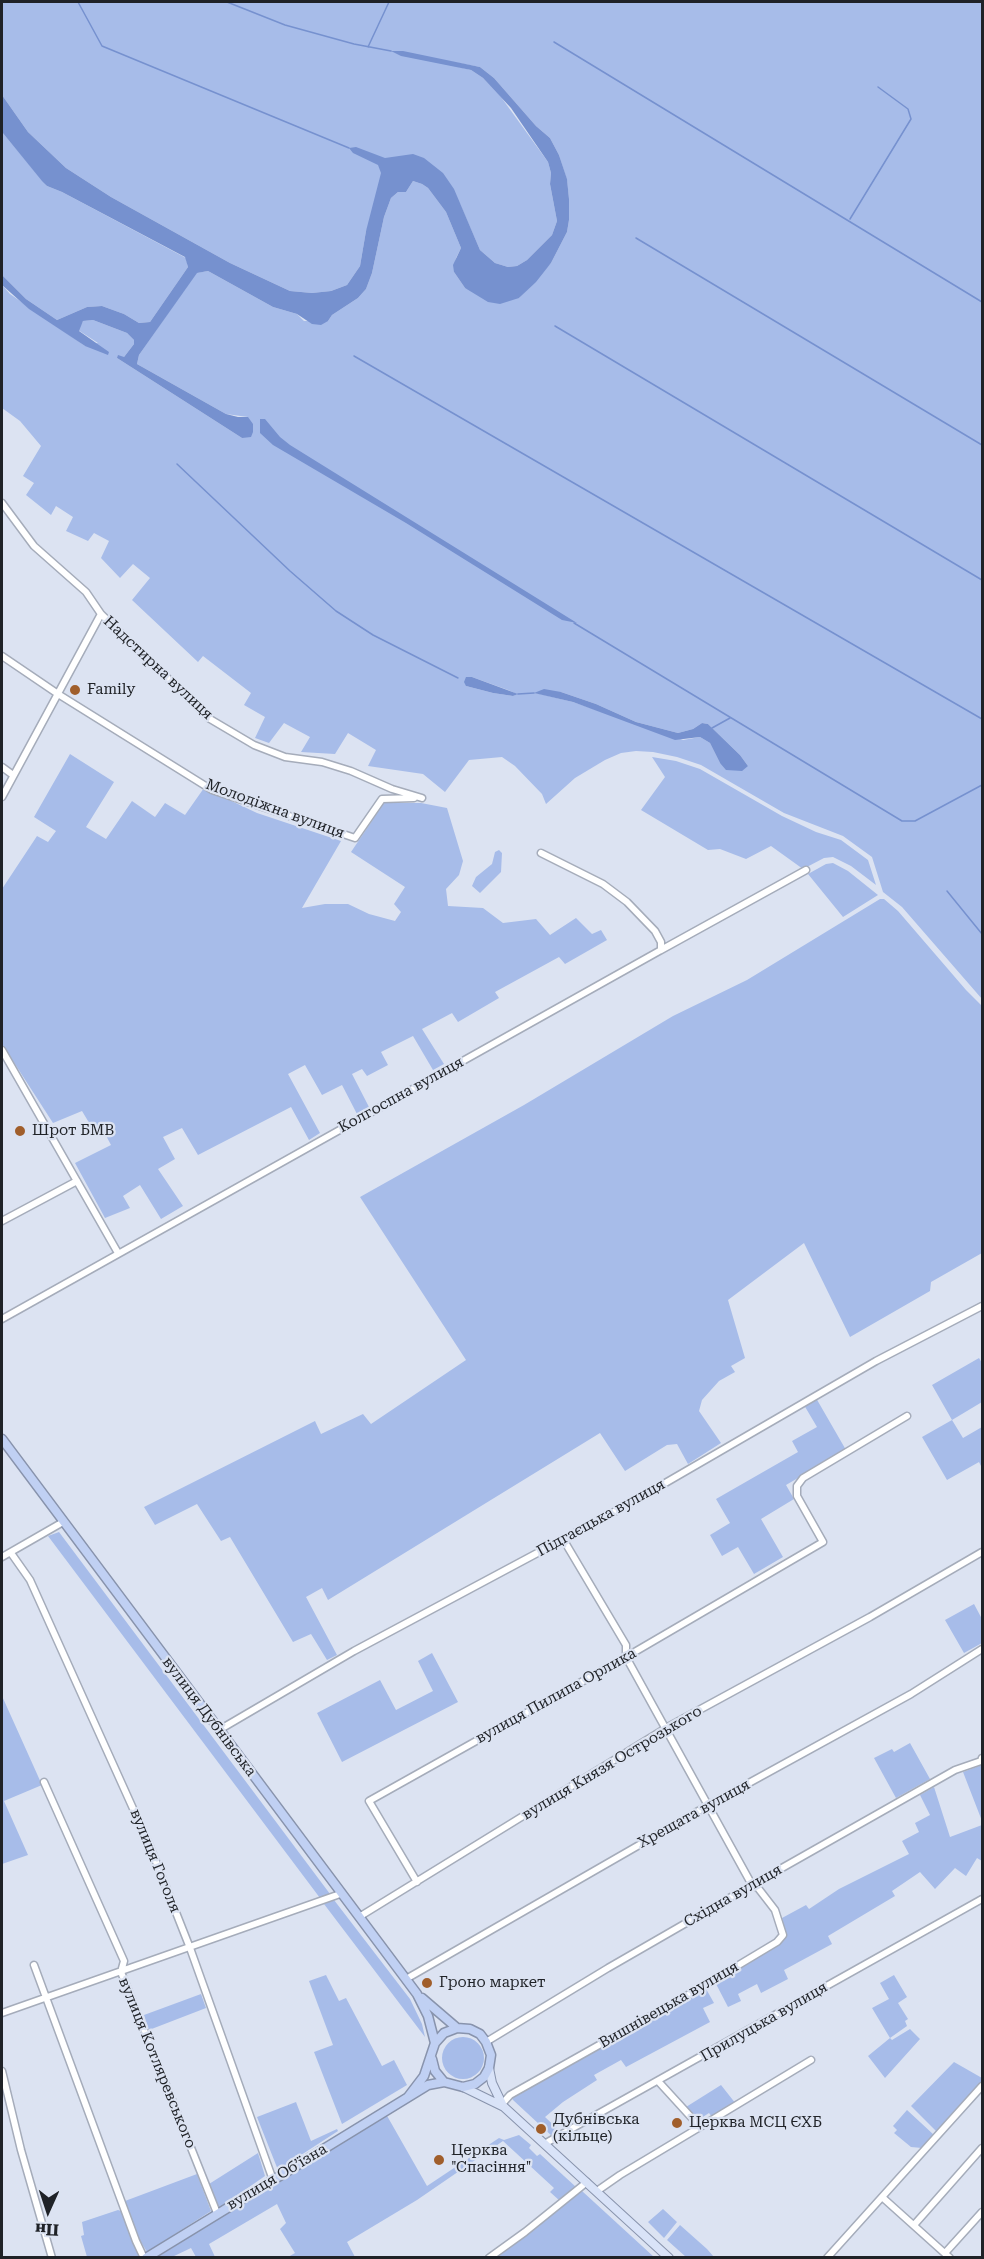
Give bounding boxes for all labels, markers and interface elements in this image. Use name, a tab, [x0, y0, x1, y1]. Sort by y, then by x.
street label: Надстирна вулиця	[100, 613, 216, 723]
place label: Family	[87, 681, 135, 699]
marker: Family	[68, 683, 82, 697]
street label: Молодіжна вулиця	[203, 776, 347, 842]
street label: Колгоспна вулиця	[335, 1053, 467, 1137]
place label: Шрот БМВ	[32, 1122, 114, 1140]
marker: Шрот БМВ	[13, 1124, 27, 1138]
street label: Підгаєцька вулиця	[534, 1475, 668, 1561]
street label: вулиця Пилипа Орлика	[473, 1644, 639, 1748]
street label: вулиця Дубнівська	[158, 1654, 260, 1780]
street label: вулиця Князя Острозького	[519, 1702, 705, 1824]
street label: Хрещата вулиця	[635, 1776, 753, 1852]
street label: вулиця Гоголя	[126, 1806, 184, 1916]
street label: Східна вулиця	[681, 1861, 785, 1931]
street label: Вишнівецька вулиця	[596, 1958, 742, 2052]
place label: Гроно маркет	[439, 1974, 545, 1992]
street label: вулиця Котляревського	[114, 1975, 200, 2151]
marker: Гроно маркет	[420, 1976, 434, 1990]
street label: Прилуцька вулиця	[697, 1978, 831, 2066]
place label: Дубнівська (кільце)	[553, 2111, 639, 2146]
place label: Церква МСЦ ЄХБ	[689, 2114, 822, 2132]
marker: Церква МСЦ ЄХБ	[670, 2116, 684, 2130]
marker: Дубнівська (кільце)	[534, 2122, 548, 2136]
street label: вулиця Об’їзна	[224, 2140, 330, 2214]
place label: Церква "Спасіння"	[451, 2142, 531, 2177]
marker: Церква "Спасіння"	[432, 2153, 446, 2167]
north arrow	[18, 2181, 78, 2241]
text: Пн	[35, 2219, 59, 2240]

